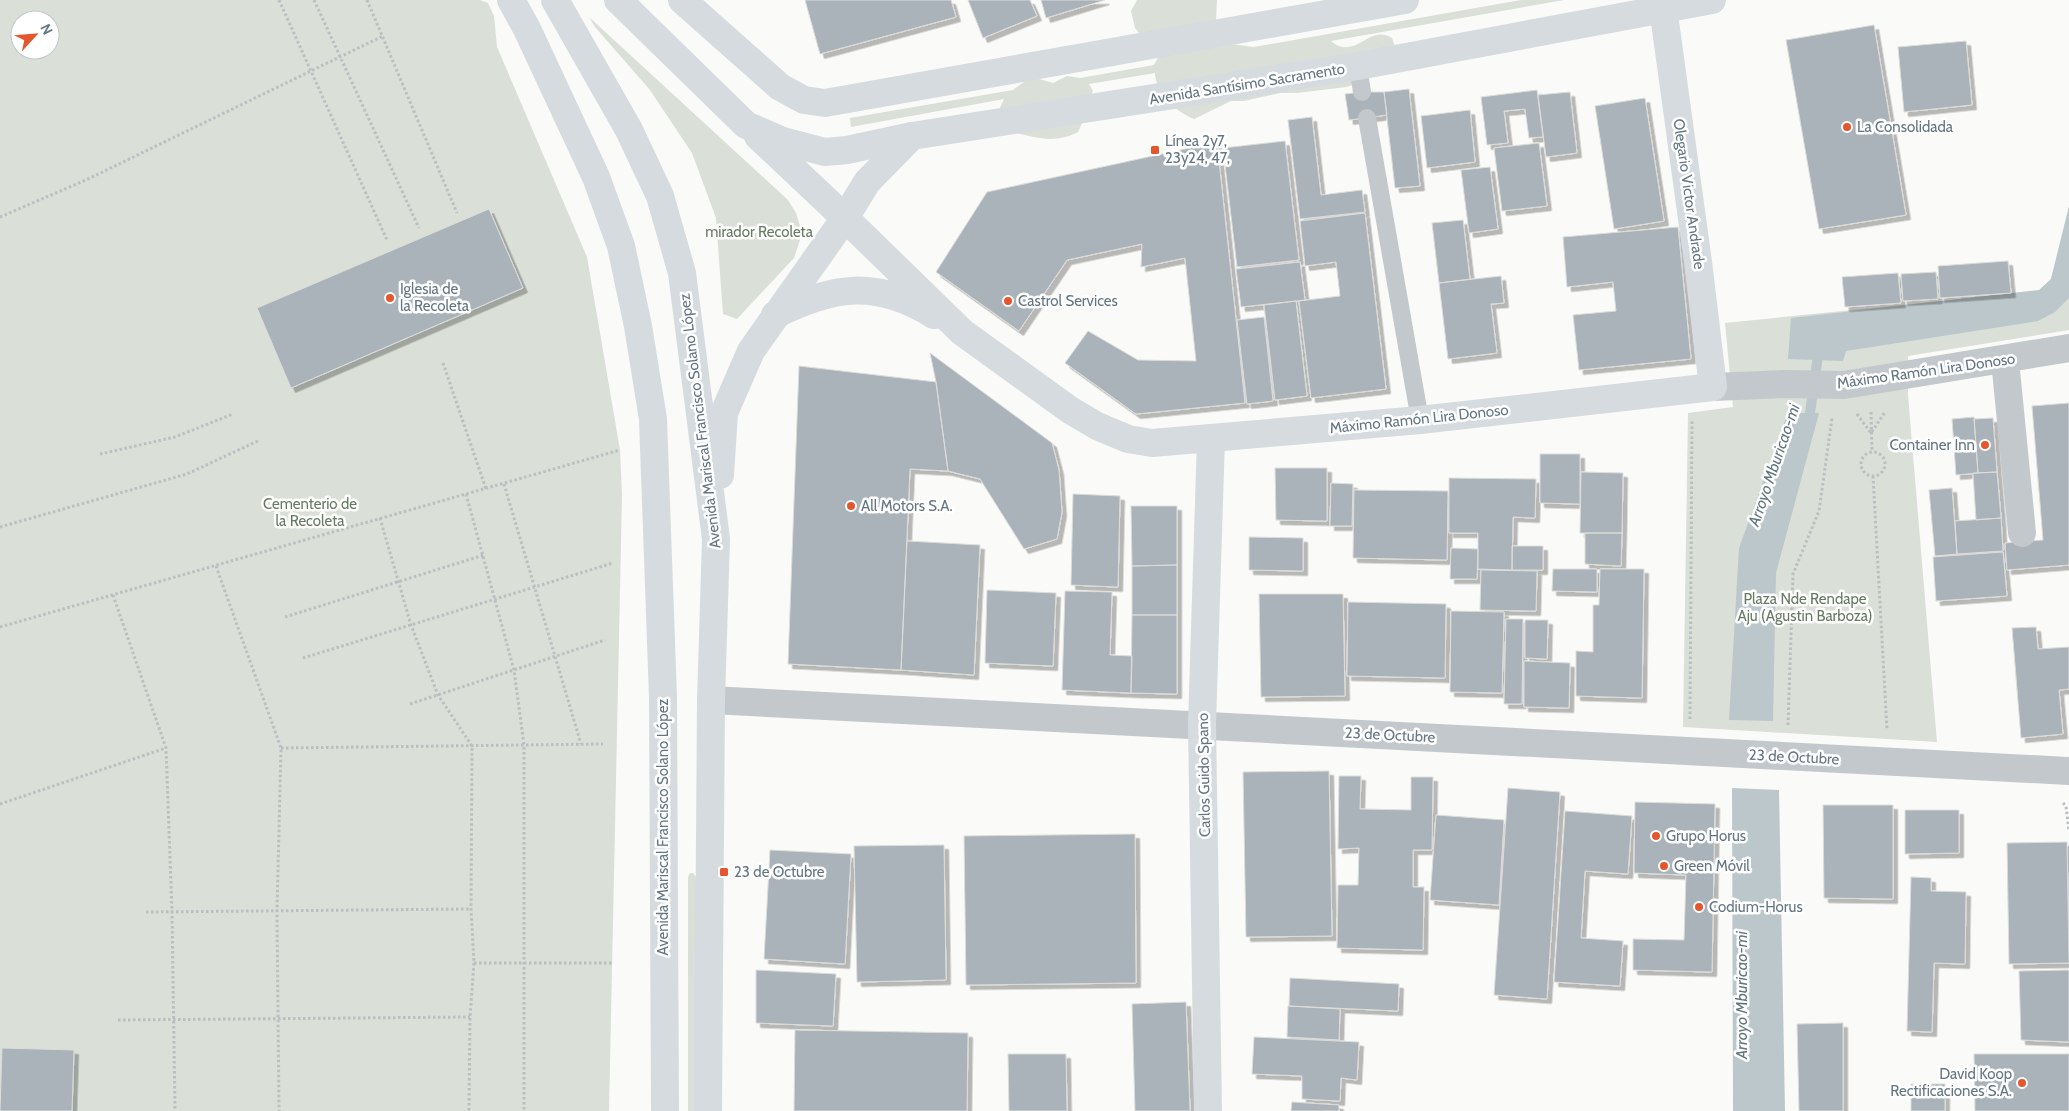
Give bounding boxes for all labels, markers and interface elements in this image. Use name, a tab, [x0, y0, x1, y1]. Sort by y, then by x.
north arrow	[10, 10, 60, 60]
text: N	[36, 21, 57, 38]
street label: Avenida Santísimo Sacramento	[1148, 60, 1346, 108]
street label: Olegario Victor Andrade	[1670, 118, 1709, 271]
place label: La Consolidada	[1857, 118, 1954, 136]
marker: La Consolidada	[1841, 121, 1853, 133]
place label: Línea 2y7, 23y24, 47,	[1165, 132, 1230, 167]
marker: Línea 2y7, 23y24, 47,	[1149, 144, 1161, 156]
park label: mirador Recoleta	[705, 223, 814, 241]
place label: Iglesia de la Recoleta	[400, 280, 470, 315]
marker: Iglesia de la Recoleta	[384, 292, 396, 304]
street label: Avenida Mariscal Francisco Solano López	[675, 292, 725, 550]
place label: Castrol Services	[1018, 292, 1118, 310]
marker: Castrol Services	[1002, 295, 1014, 307]
street label: Máximo Ramón Lira Donoso	[1836, 350, 2016, 392]
street label: Máximo Ramón Lira Donoso	[1329, 401, 1509, 437]
water label: Arroyo Mburicao-mi	[1744, 401, 1804, 530]
place label: Container Inn	[1889, 436, 1975, 454]
marker: Container Inn	[1979, 439, 1991, 451]
park label: Cementerio de la Recoleta	[263, 495, 357, 530]
place label: All Motors S.A.	[861, 497, 953, 515]
marker: All Motors S.A.	[845, 500, 857, 512]
park label: Plaza Nde Rendape Aju (Agustin Barboza)	[1737, 590, 1873, 625]
street label: Avenida Mariscal Francisco Solano López	[654, 699, 672, 955]
street label: Carlos Guido Spano	[1194, 713, 1214, 837]
street label: 23 de Octubre	[1344, 724, 1436, 746]
street label: 23 de Octubre	[1748, 746, 1840, 768]
place label: Grupo Horus	[1666, 827, 1746, 845]
marker: Grupo Horus	[1650, 830, 1662, 842]
place label: Green Móvil	[1674, 857, 1750, 875]
marker: Green Móvil	[1658, 860, 1670, 872]
place label: 23 de Octubre	[734, 863, 825, 881]
marker: 23 de Octubre	[718, 866, 730, 878]
place label: Codium-Horus	[1709, 898, 1803, 916]
marker: Codium-Horus	[1693, 901, 1705, 913]
water label: Arroyo Mburicao-mi	[1732, 930, 1751, 1060]
place label: David Koop Rectificaciones S.A.	[1890, 1065, 2012, 1100]
marker: David Koop Rectificaciones S.A.	[2016, 1077, 2028, 1089]

